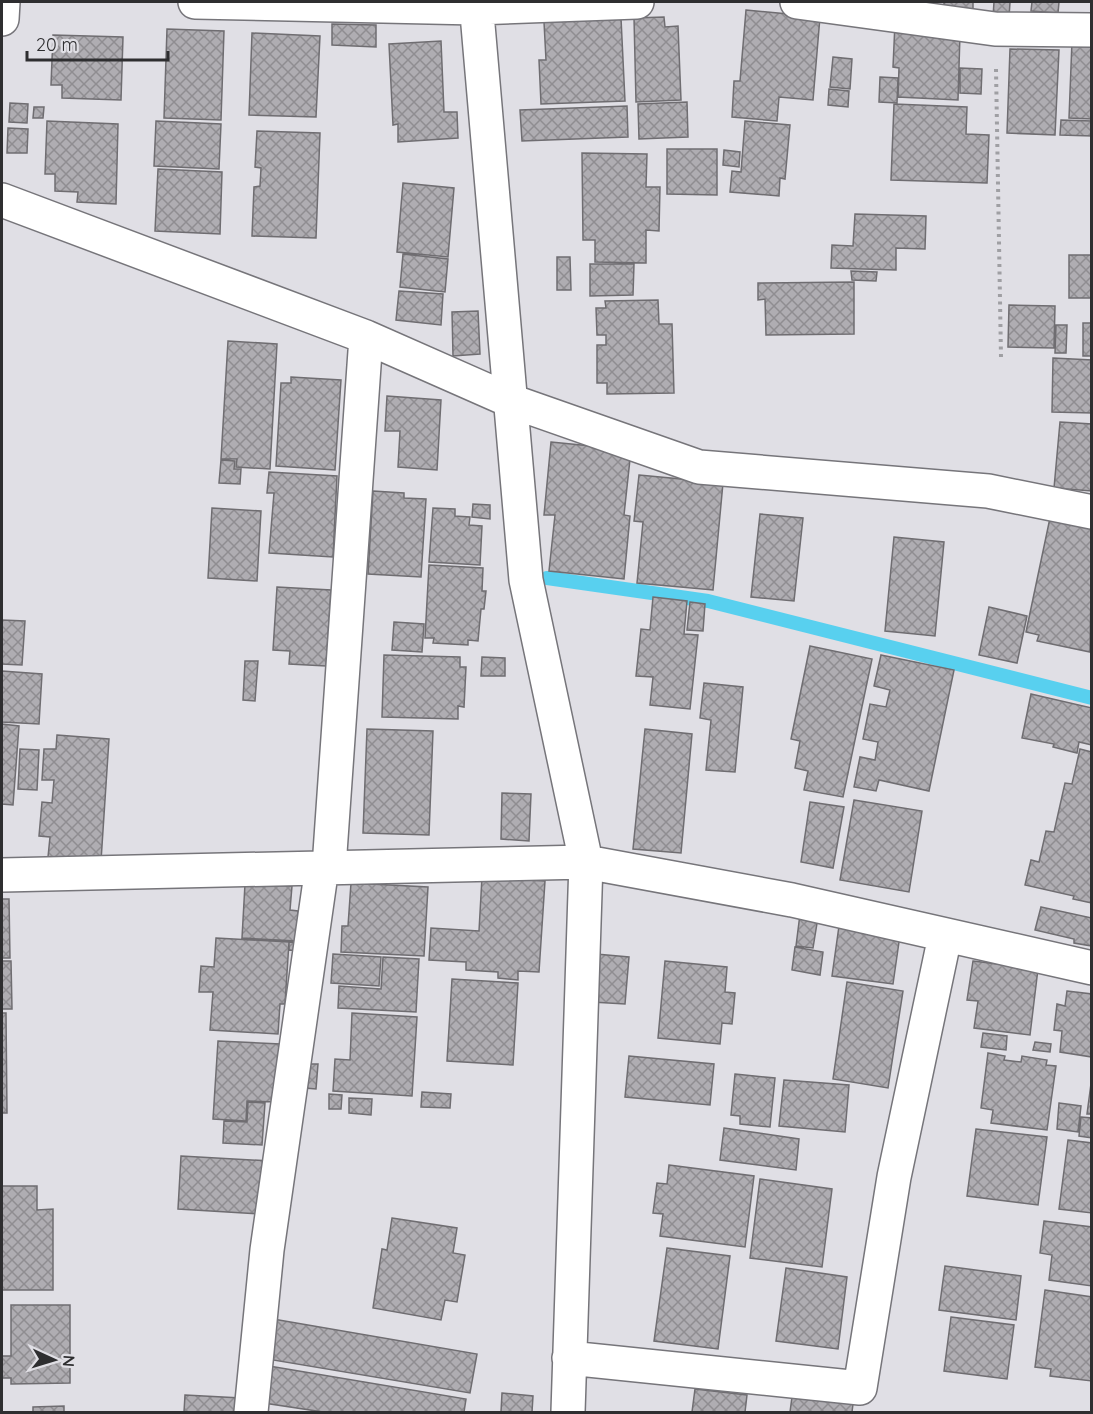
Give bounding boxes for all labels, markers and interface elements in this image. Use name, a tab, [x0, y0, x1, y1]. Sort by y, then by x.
scale bar	[27, 24, 168, 62]
text: 20 m	[36, 33, 78, 56]
north arrow	[24, 1330, 84, 1390]
text: N	[59, 1354, 79, 1368]

